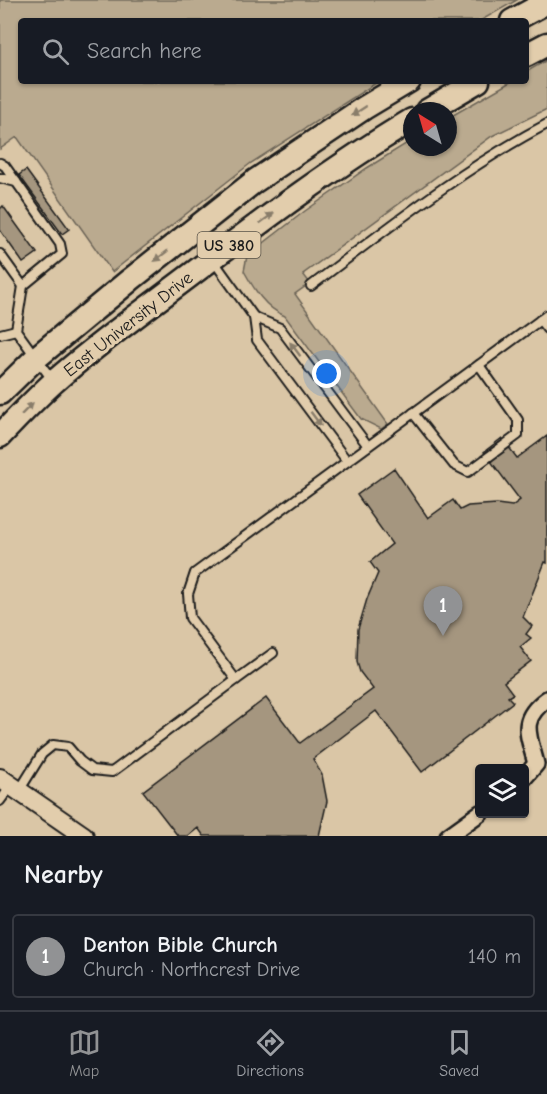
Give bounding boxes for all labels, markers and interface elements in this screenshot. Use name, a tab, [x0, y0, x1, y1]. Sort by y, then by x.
search box	[18, 18, 529, 84]
icon: search	[39, 35, 72, 68]
text: Search here	[87, 38, 202, 64]
north arrow	[403, 102, 457, 156]
one-way arrow	[351, 106, 367, 117]
one-way arrow	[258, 212, 274, 224]
road number: US 380	[198, 232, 260, 258]
one-way arrow	[153, 249, 169, 262]
street label: East University Drive	[60, 267, 197, 381]
one-way arrow	[289, 341, 301, 357]
your location	[312, 359, 341, 388]
one-way arrow	[19, 402, 33, 416]
one-way arrow	[309, 411, 321, 426]
pin: 1	[424, 586, 462, 636]
map controls	[475, 764, 529, 818]
button: layers	[475, 764, 529, 818]
text: Nearby	[24, 860, 103, 890]
text: Denton Bible Church	[83, 932, 278, 958]
text: 1	[42, 945, 49, 968]
text: 140 m	[468, 945, 521, 968]
text: Church · Northcrest Drive	[83, 958, 300, 981]
tab: Map	[68, 1026, 101, 1080]
tab: Directions	[236, 1026, 304, 1080]
tab: Saved	[439, 1026, 479, 1080]

